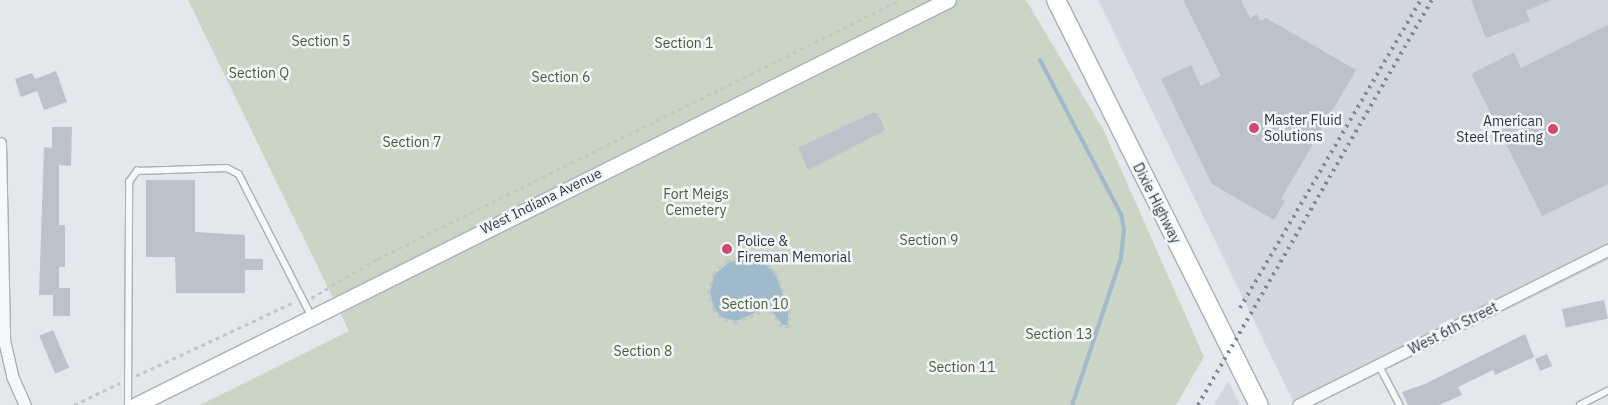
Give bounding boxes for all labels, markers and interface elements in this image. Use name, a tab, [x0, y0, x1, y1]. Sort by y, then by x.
park label: Section 5	[292, 33, 350, 49]
park label: Section 1	[655, 35, 713, 51]
park label: Section Q	[229, 65, 289, 81]
park label: Section 6	[532, 69, 590, 85]
place label: Master Fluid Solutions	[1264, 112, 1342, 144]
place label: American Steel Treating	[1456, 113, 1543, 146]
marker: Master Fluid Solutions	[1248, 122, 1260, 134]
marker: American Steel Treating	[1547, 123, 1559, 135]
park label: Section 7	[383, 134, 441, 150]
street label: Dixie Highway	[1130, 160, 1184, 246]
street label: West Indiana Avenue	[478, 164, 604, 238]
park label: Fort Meigs Cemetery	[663, 186, 729, 218]
park label: Section 9	[900, 232, 958, 248]
place label: Police & Fireman Memorial	[737, 233, 851, 266]
marker: Police & Fireman Memorial	[721, 243, 733, 255]
park label: Section 10	[721, 296, 789, 312]
street label: West 6th Street	[1406, 298, 1500, 358]
park label: Section 13	[1025, 326, 1093, 342]
park label: Section 8	[614, 343, 672, 359]
park label: Section 11	[928, 359, 996, 375]

